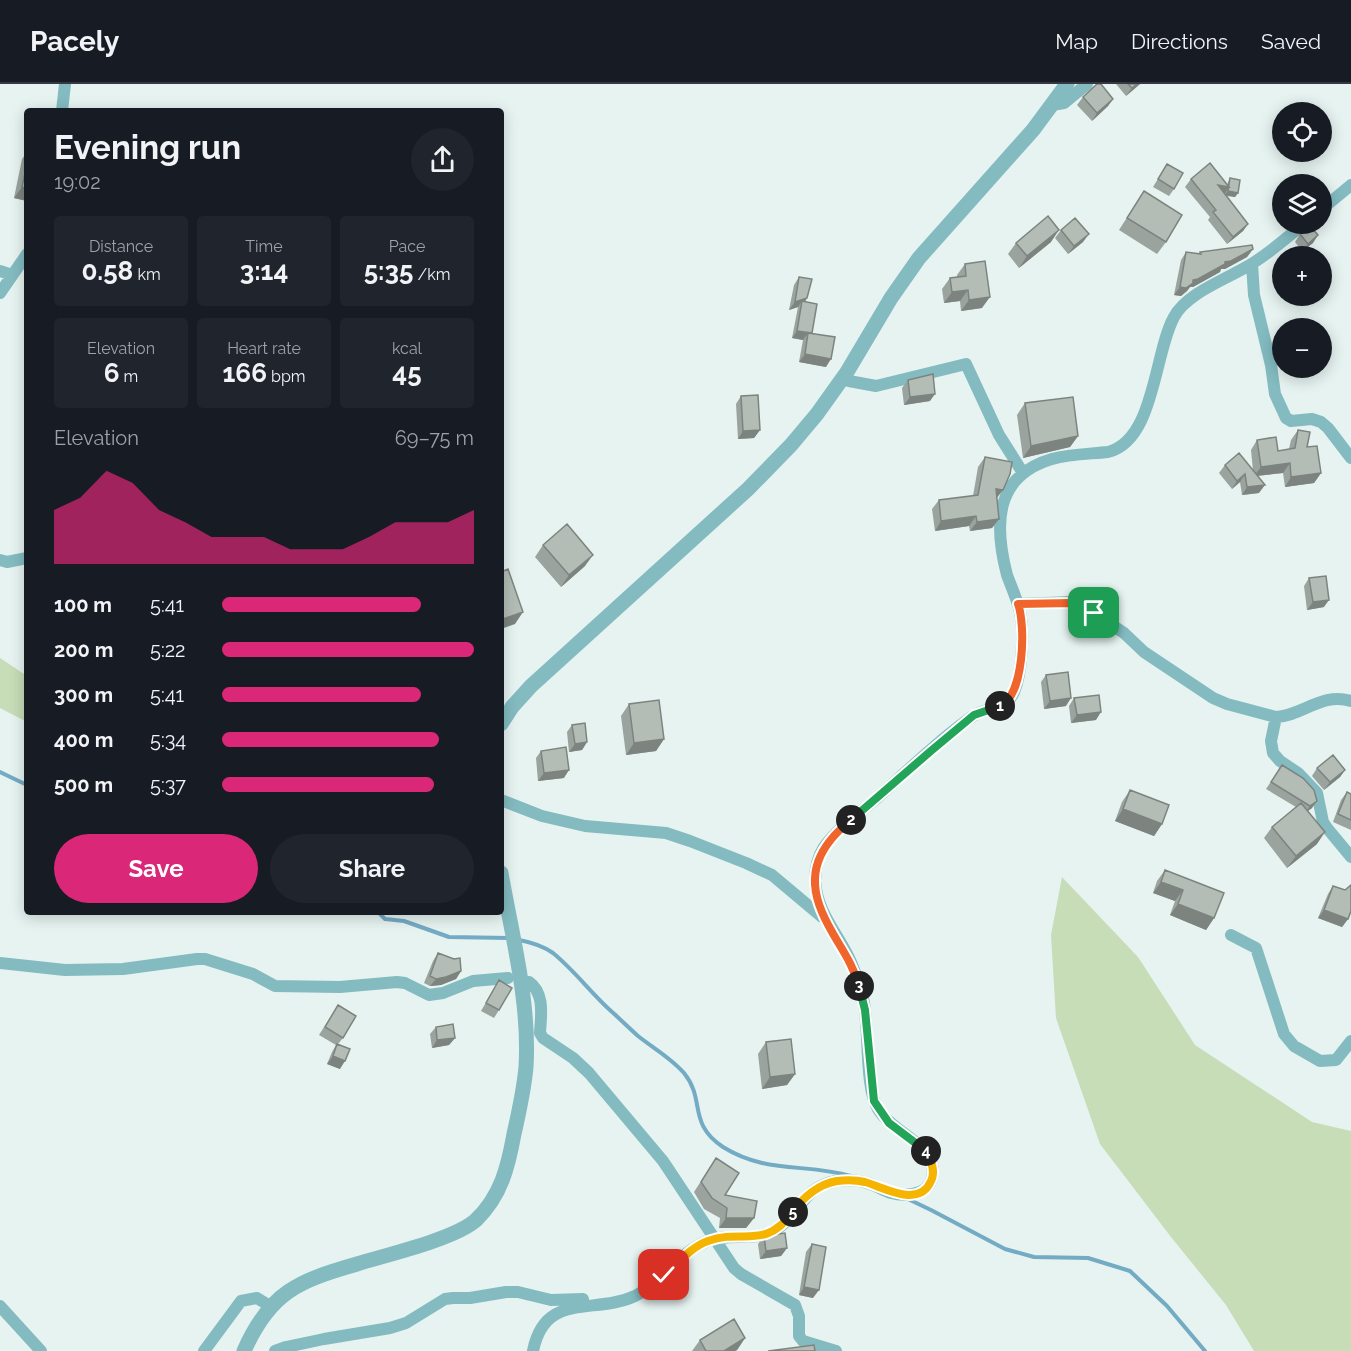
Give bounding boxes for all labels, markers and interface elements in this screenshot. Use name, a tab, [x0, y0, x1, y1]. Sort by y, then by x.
text: Pacely	[30, 25, 119, 58]
text: Map	[1055, 29, 1098, 54]
text: Directions	[1131, 29, 1228, 54]
text: Saved	[1261, 29, 1321, 54]
map controls	[1272, 102, 1332, 378]
button: locate	[1272, 102, 1332, 162]
text: Evening run	[54, 128, 241, 167]
button: share	[411, 128, 474, 191]
text: 19:02	[54, 170, 101, 194]
button: layers	[1272, 174, 1332, 234]
text: Distance	[89, 237, 153, 256]
text: Time	[245, 237, 283, 256]
text: Pace	[389, 237, 425, 256]
button: +	[1272, 246, 1332, 306]
text: 0.58	[81, 256, 133, 286]
text: 3:14	[240, 256, 288, 286]
text: 5:35	[364, 256, 413, 286]
text: km	[133, 265, 161, 284]
text: /km	[413, 265, 450, 284]
button: −	[1272, 318, 1332, 378]
text: Elevation	[87, 339, 155, 358]
text: Heart rate	[227, 339, 301, 358]
text: kcal	[392, 339, 422, 358]
text: 6	[104, 358, 120, 388]
text: 166	[223, 358, 267, 388]
text: 45	[392, 358, 422, 388]
text: m	[120, 367, 138, 386]
text: bpm	[267, 367, 305, 386]
text: Elevation	[54, 426, 139, 450]
text: 69–75 m	[395, 426, 474, 450]
pin	[1068, 587, 1119, 638]
text: 100 m	[54, 593, 112, 617]
text: 5:41	[150, 593, 184, 617]
icon: arrive	[1077, 596, 1110, 629]
text: 200 m	[54, 638, 113, 662]
text: 5:22	[150, 638, 186, 662]
text: 300 m	[54, 683, 113, 707]
text: 5:41	[150, 683, 184, 707]
pin: 1	[985, 691, 1015, 721]
text: 1	[996, 696, 1004, 715]
text: 400 m	[54, 728, 113, 752]
text: 5:34	[150, 728, 186, 752]
text: 500 m	[54, 773, 113, 797]
text: 5:37	[150, 773, 186, 797]
pin: 2	[836, 805, 866, 835]
text: 2	[846, 810, 856, 829]
button: Save	[54, 834, 258, 903]
button: Share	[270, 834, 474, 903]
pin: 3	[844, 971, 874, 1001]
text: 3	[855, 976, 863, 995]
pin: 4	[911, 1136, 941, 1166]
text: 4	[921, 1141, 931, 1160]
pin: 5	[778, 1197, 808, 1227]
text: 5	[789, 1202, 797, 1221]
pin	[638, 1249, 689, 1300]
icon: check	[647, 1258, 680, 1291]

